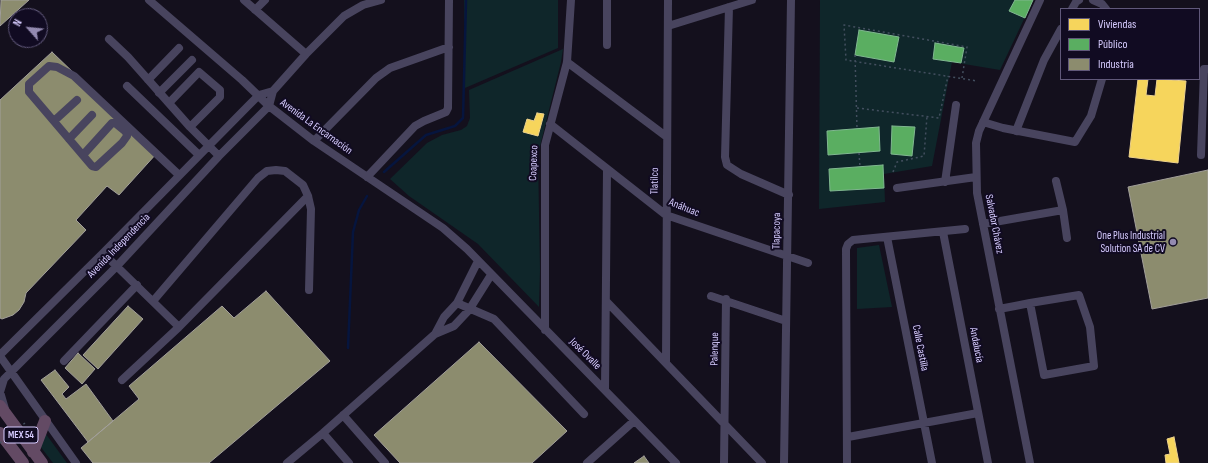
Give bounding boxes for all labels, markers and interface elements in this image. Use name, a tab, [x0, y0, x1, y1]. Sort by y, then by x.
north arrow	[8, 8, 48, 48]
legend	[1060, 8, 1200, 80]
text: N	[11, 17, 25, 28]
text: Viviendas	[1098, 17, 1136, 32]
text: Público	[1098, 37, 1128, 52]
text: Industria	[1098, 57, 1134, 72]
street label: Avenida La Encarnación	[277, 96, 355, 158]
street label: Coapexco	[527, 145, 541, 181]
street label: Tlatilco	[648, 167, 662, 195]
street label: Salvador Chávez	[982, 193, 1006, 255]
street label: Anáhuac	[667, 196, 701, 220]
street label: Avenida Independencia	[85, 211, 153, 281]
street label: Tlapacoya	[770, 213, 784, 249]
place label: One Plus Industrial Solution SA de CV	[1097, 229, 1165, 255]
marker: One Plus Industrial Solution SA de CV	[1168, 237, 1178, 247]
street label: Calle Castilla	[909, 324, 931, 372]
street label: Andalucía	[966, 326, 986, 364]
street label: Palenque	[708, 332, 722, 366]
street label: José Ovalle	[566, 335, 604, 373]
road number: MEX 54	[4, 427, 38, 443]

